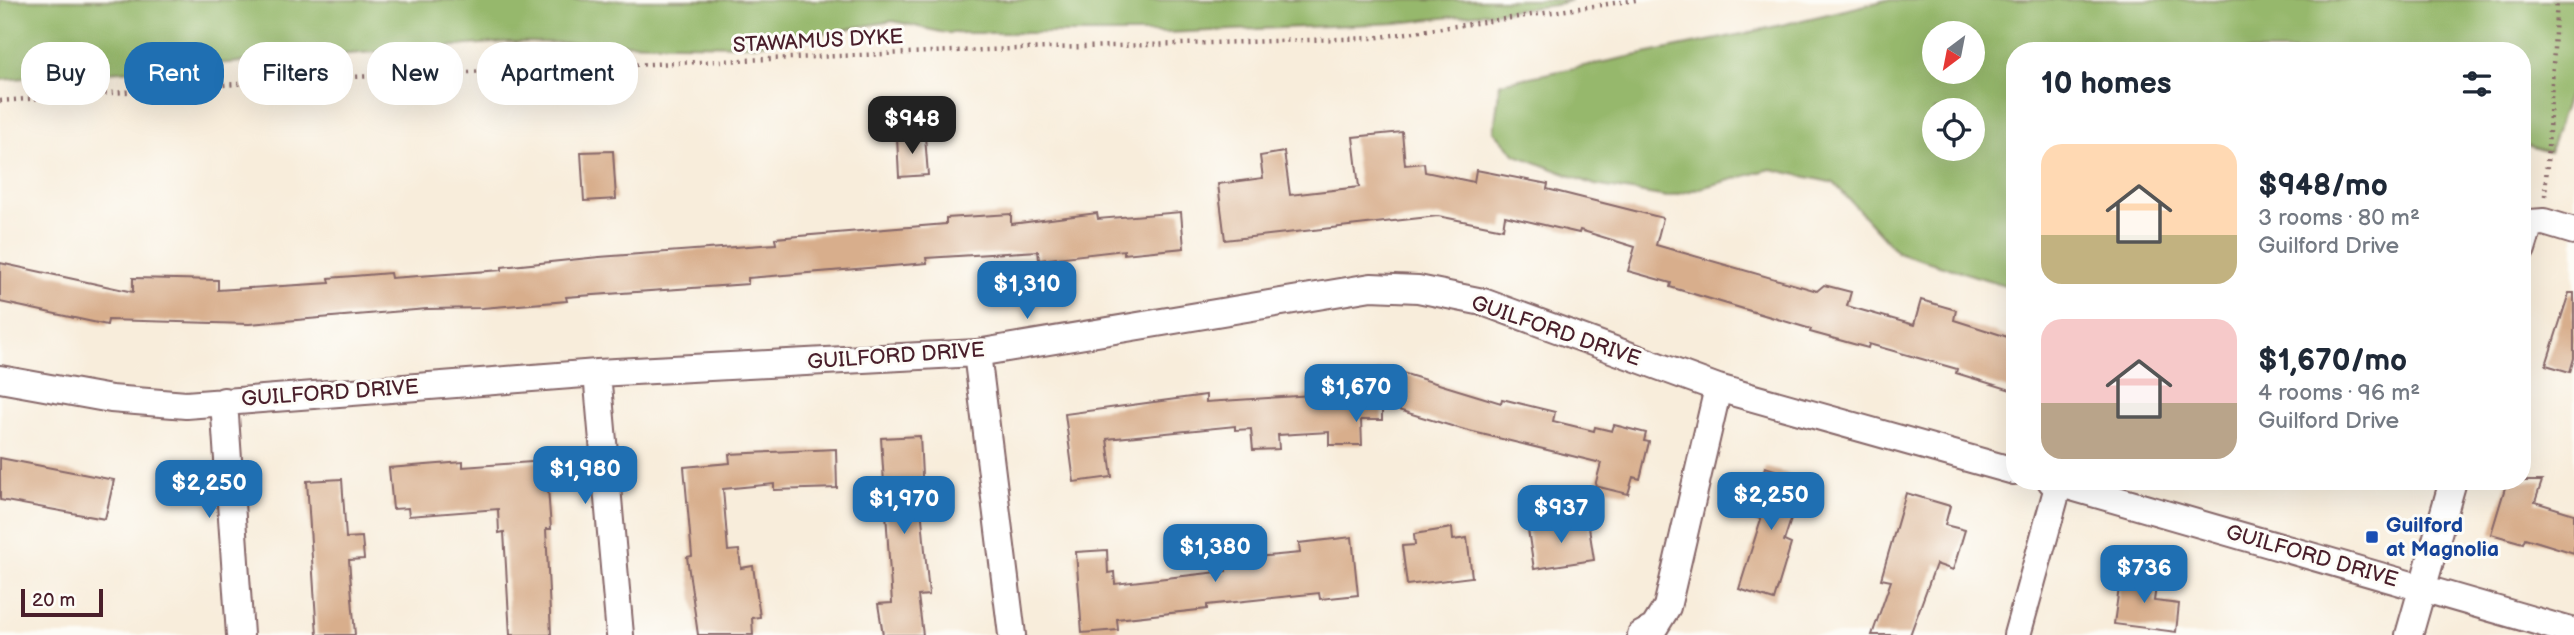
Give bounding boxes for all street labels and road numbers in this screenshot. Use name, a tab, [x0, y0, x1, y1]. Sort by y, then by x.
street label: STAWAMUS DYKE	[732, 24, 904, 58]
street label: GUILFORD DRIVE	[1468, 290, 1644, 372]
street label: GUILFORD DRIVE	[806, 337, 986, 375]
street label: GUILFORD DRIVE	[240, 374, 420, 412]
street label: GUILFORD DRIVE	[2223, 519, 2401, 593]

